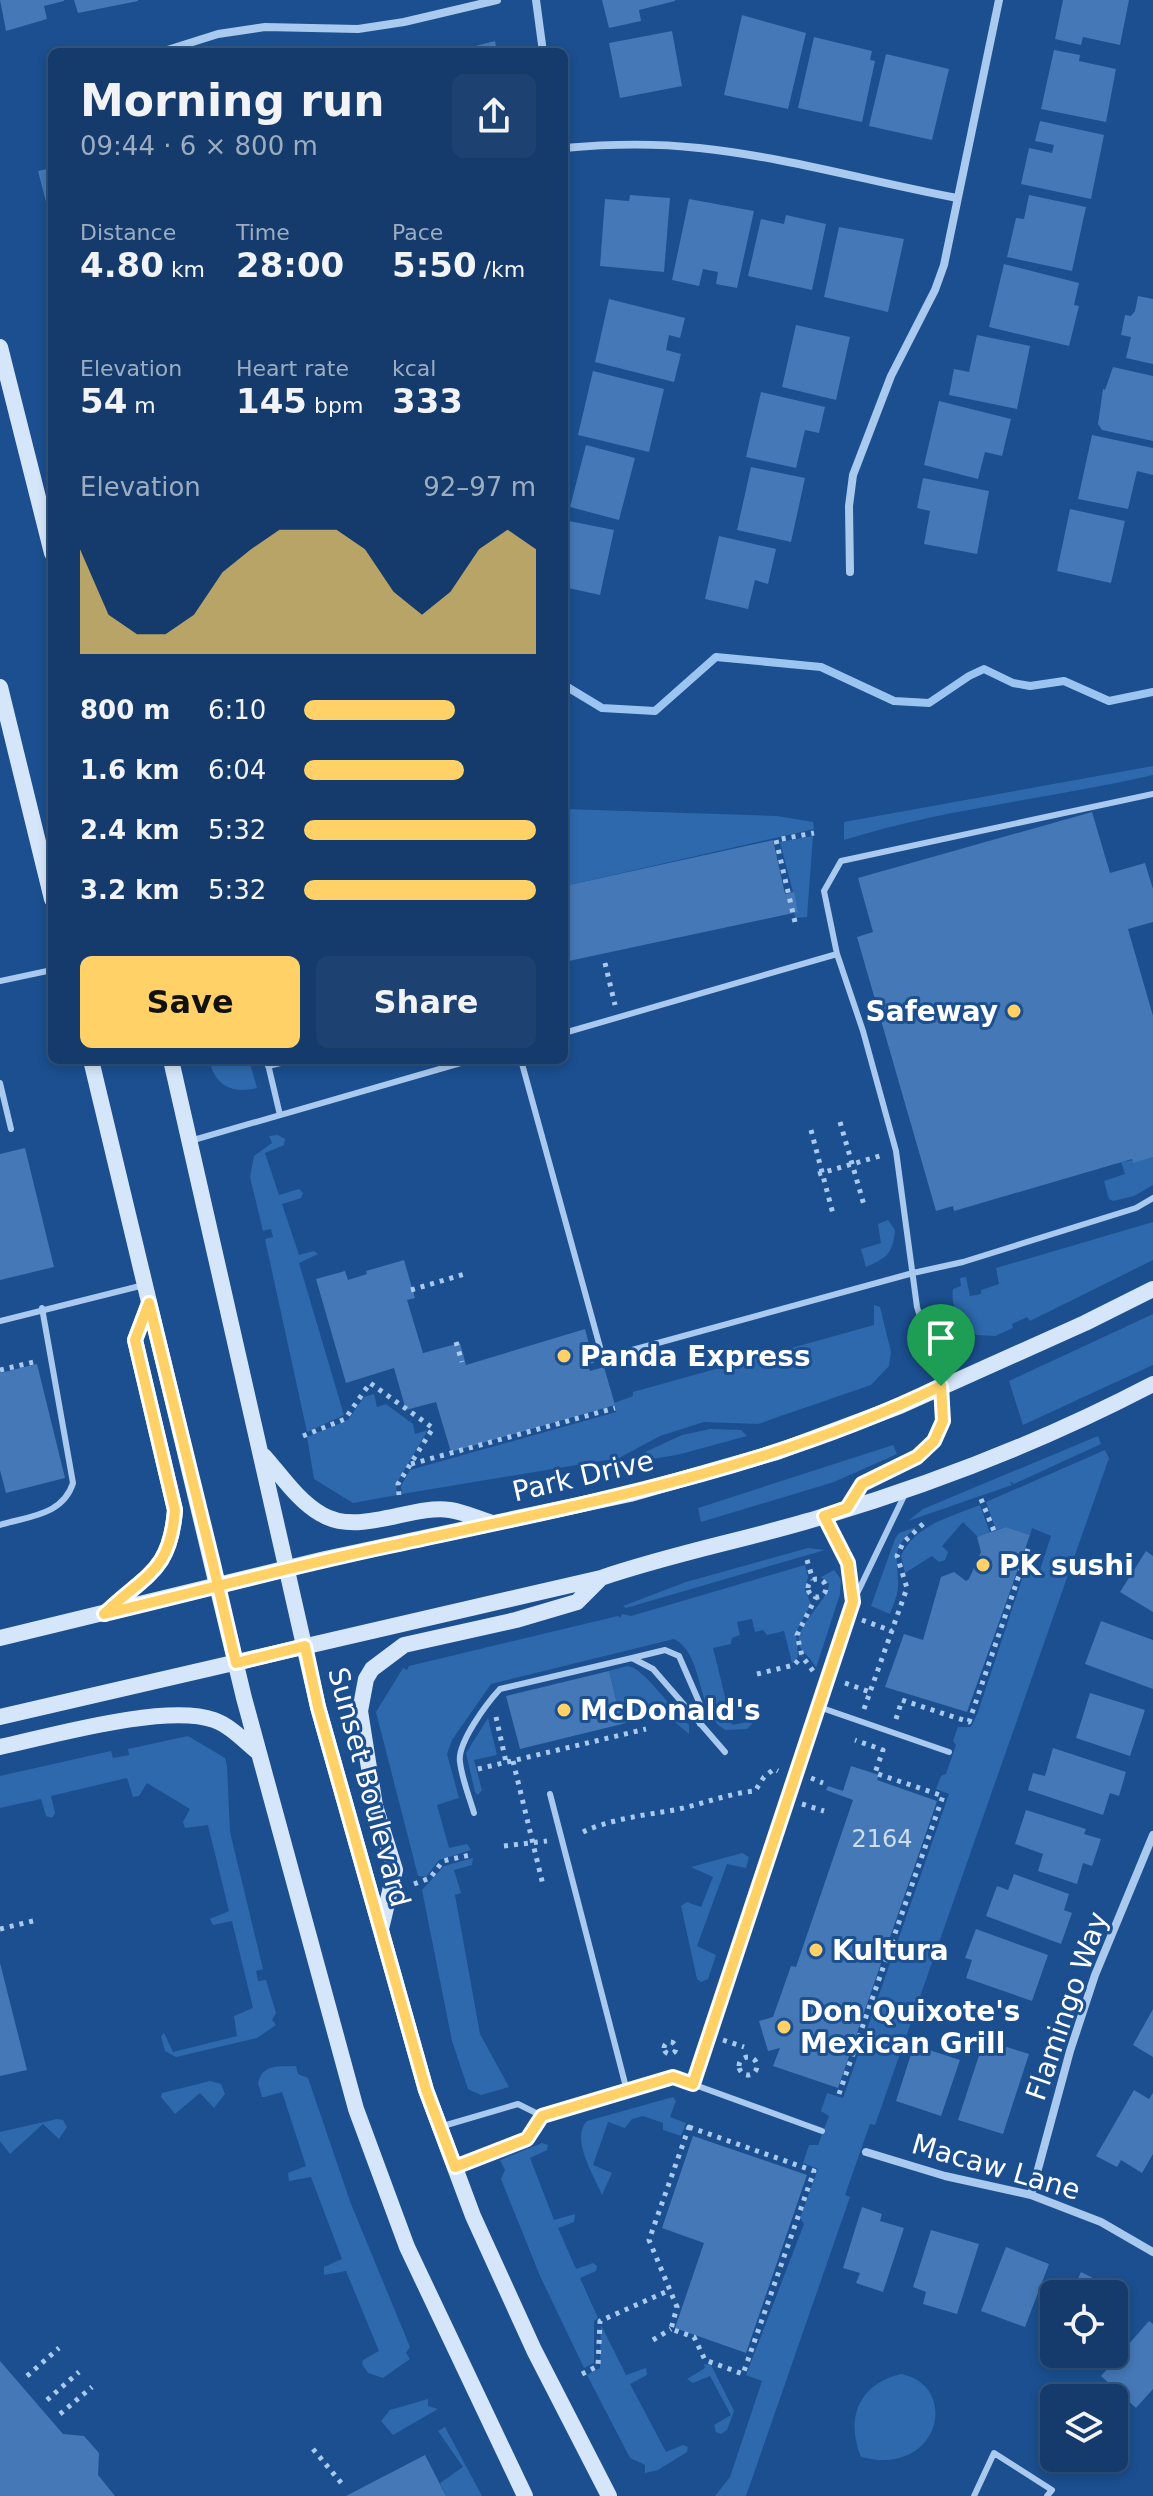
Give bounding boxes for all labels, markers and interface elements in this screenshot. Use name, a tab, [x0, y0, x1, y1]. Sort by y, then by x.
button: share	[452, 74, 536, 158]
text: Morning run	[80, 75, 385, 126]
text: 09:44 · 6 × 800 m	[80, 131, 318, 161]
text: Distance	[80, 220, 176, 245]
text: Time	[236, 220, 290, 245]
text: Pace	[392, 220, 443, 245]
text: 4.80	[80, 245, 164, 285]
text: 28:00	[236, 245, 344, 285]
text: 5:50	[392, 245, 477, 285]
text: km	[164, 257, 205, 282]
text: /km	[477, 257, 525, 282]
text: Elevation	[80, 356, 182, 381]
text: Heart rate	[236, 356, 349, 381]
text: kcal	[392, 356, 436, 381]
text: 54	[80, 381, 127, 421]
text: 145	[236, 381, 307, 421]
text: 333	[392, 381, 463, 421]
text: m	[127, 393, 156, 418]
text: bpm	[307, 393, 363, 418]
text: Elevation	[80, 472, 201, 502]
text: 92–97 m	[423, 472, 536, 502]
text: 800 m	[80, 695, 170, 725]
text: 6:10	[208, 695, 266, 725]
text: 1.6 km	[80, 755, 180, 785]
text: 6:04	[208, 755, 266, 785]
text: 2.4 km	[80, 815, 180, 845]
text: 5:32	[208, 815, 266, 845]
text: 3.2 km	[80, 875, 180, 905]
text: 5:32	[208, 875, 266, 905]
button: Save	[80, 956, 300, 1048]
button: Share	[316, 956, 536, 1048]
place label: Safeway	[866, 995, 998, 1028]
marker: Safeway	[1005, 1002, 1023, 1020]
pin	[907, 1304, 975, 1386]
icon: arrive	[919, 1316, 963, 1360]
place label: Panda Express	[580, 1340, 811, 1373]
marker: Panda Express	[555, 1347, 573, 1365]
street label: Park Drive	[509, 1444, 657, 1508]
place label: PK sushi	[999, 1549, 1134, 1582]
marker: PK sushi	[974, 1556, 992, 1574]
street label: Sunset Boulevard	[321, 1664, 417, 1910]
place label: McDonald's	[580, 1694, 761, 1727]
marker: McDonald's	[555, 1701, 573, 1719]
house number: 2164	[851, 1825, 913, 1853]
street label: Flamingo Way	[1019, 1907, 1115, 2105]
place label: Kultura	[832, 1934, 949, 1967]
marker: Kultura	[807, 1941, 825, 1959]
place label: Don Quixote's Mexican Grill	[800, 1995, 1020, 2060]
marker: Don Quixote's Mexican Grill	[775, 2018, 793, 2036]
street label: Macaw Lane	[908, 2127, 1084, 2207]
map controls	[1040, 2280, 1128, 2472]
button: locate	[1040, 2280, 1128, 2368]
button: layers	[1040, 2384, 1128, 2472]

